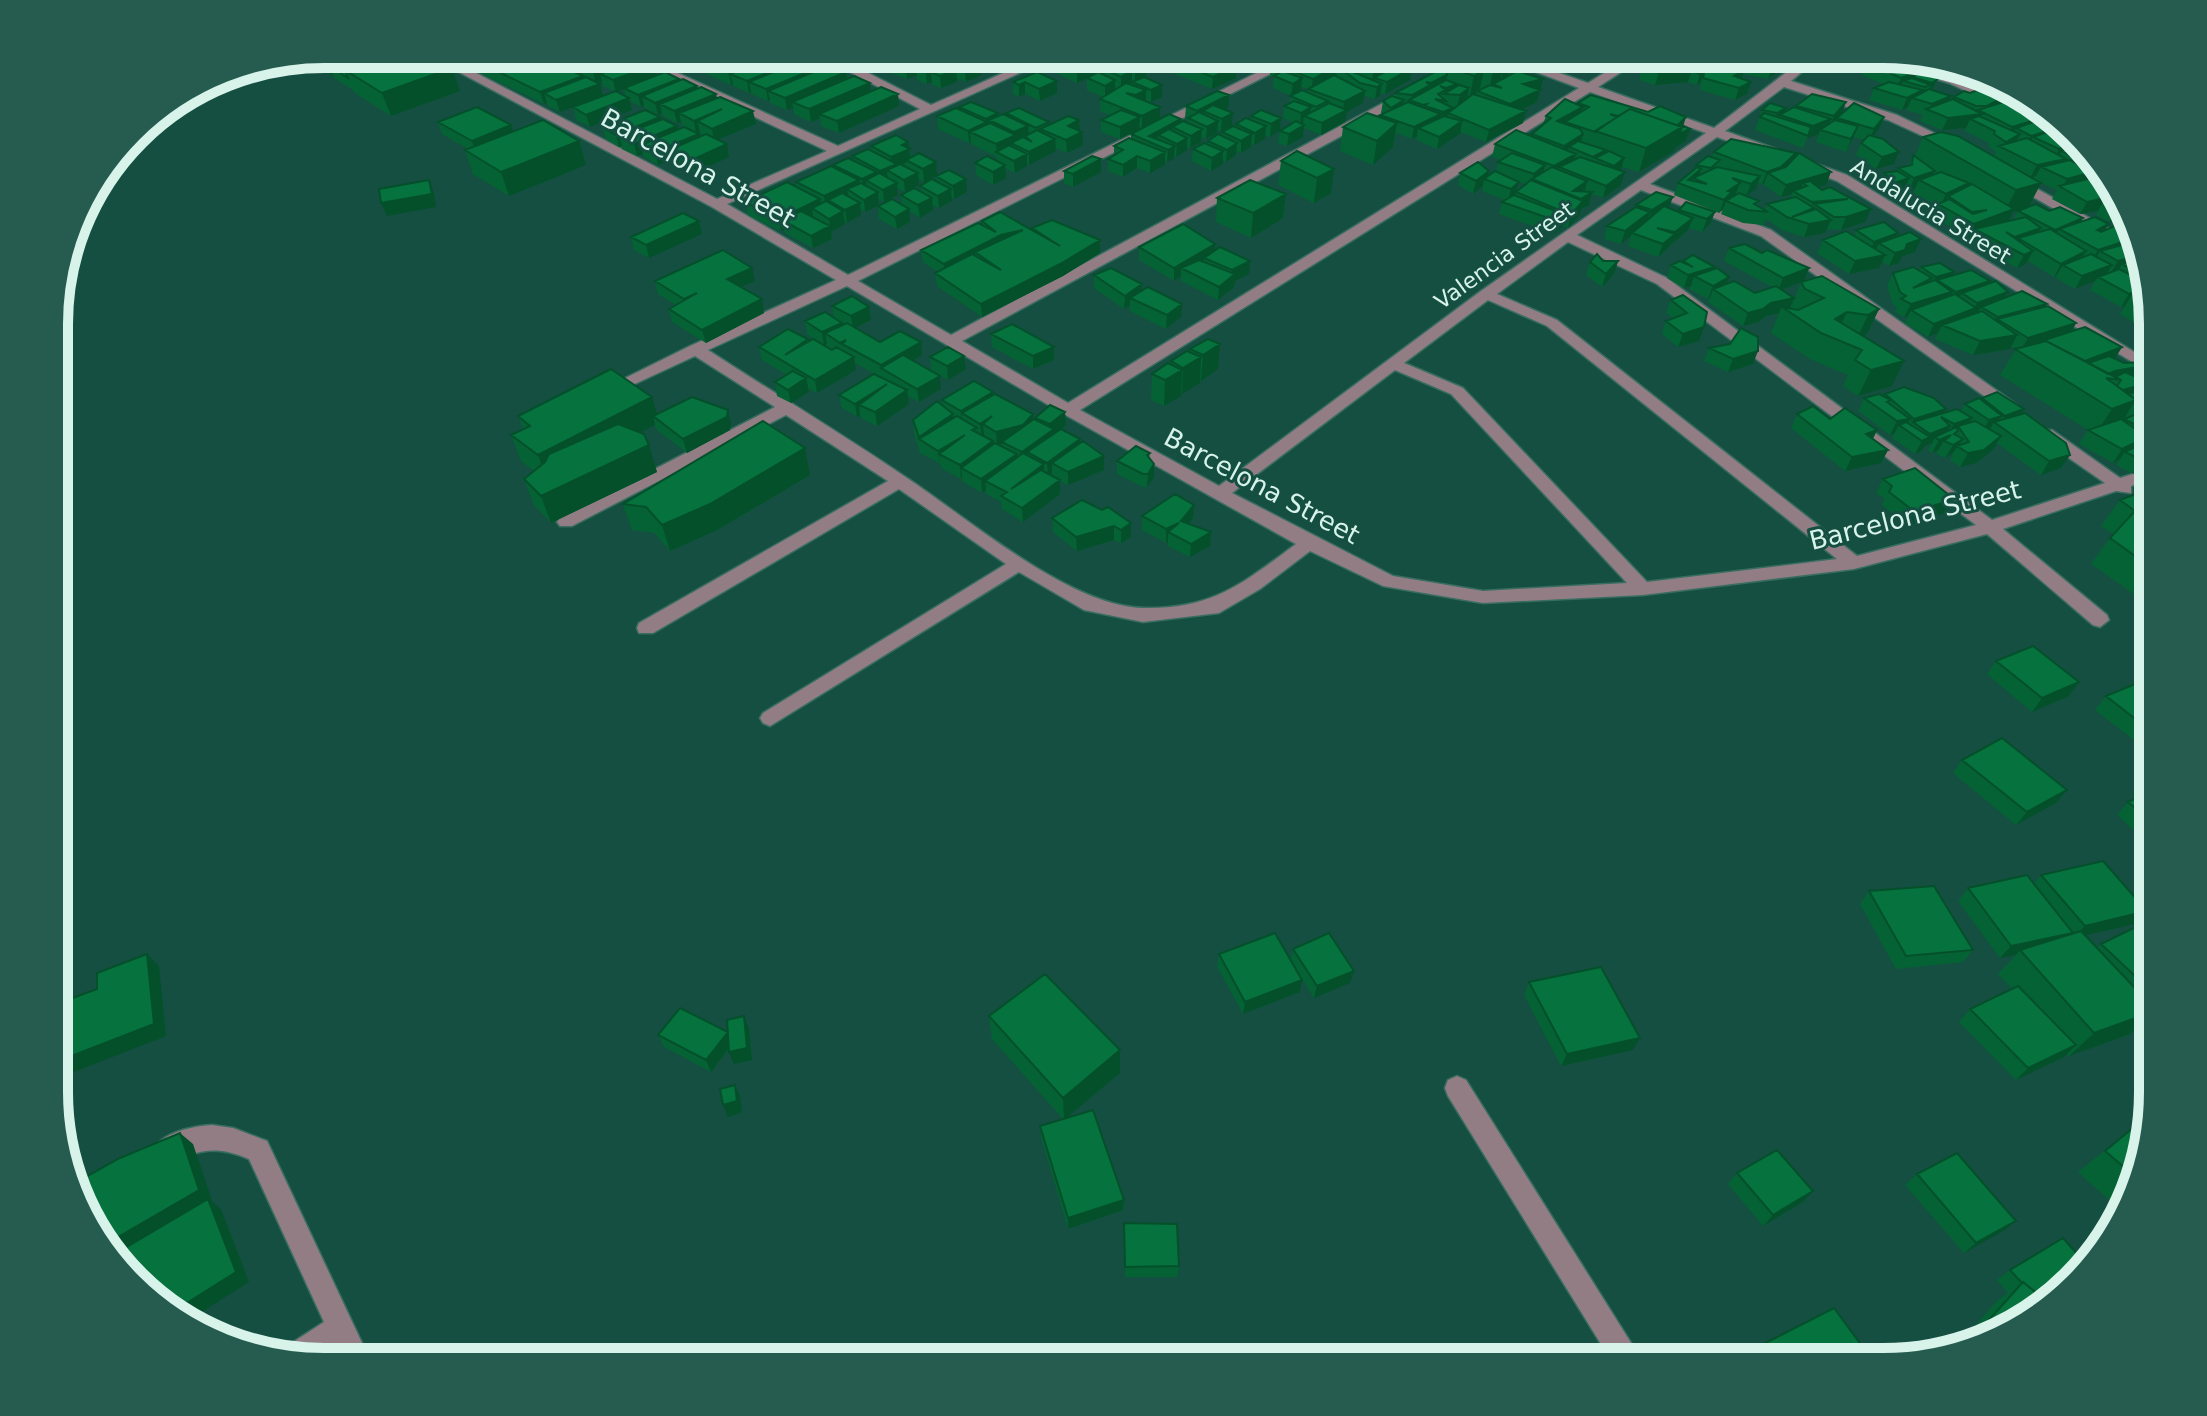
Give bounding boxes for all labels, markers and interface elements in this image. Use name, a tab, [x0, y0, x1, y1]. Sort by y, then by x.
street label: Barcelona Street	[596, 102, 800, 234]
street label: Andalucia Street	[1846, 154, 2016, 269]
street label: Valencia Street	[1430, 196, 1579, 314]
street label: Barcelona Street	[1159, 422, 1365, 550]
street label: Barcelona Street	[1806, 474, 2024, 556]

